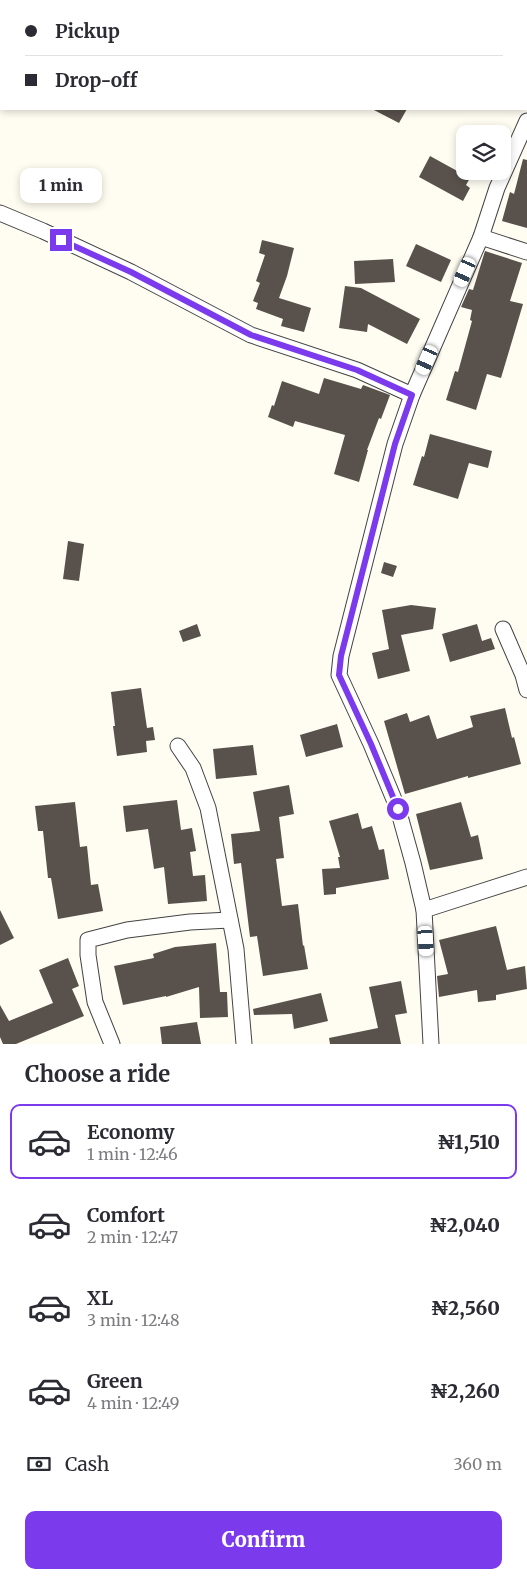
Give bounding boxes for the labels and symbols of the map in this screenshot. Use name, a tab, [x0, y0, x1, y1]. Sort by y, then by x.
callout: 1 min	[20, 168, 102, 202]
route end	[50, 229, 72, 251]
car	[452, 255, 477, 289]
car	[414, 343, 439, 377]
route start	[387, 798, 409, 820]
car	[417, 926, 434, 956]

